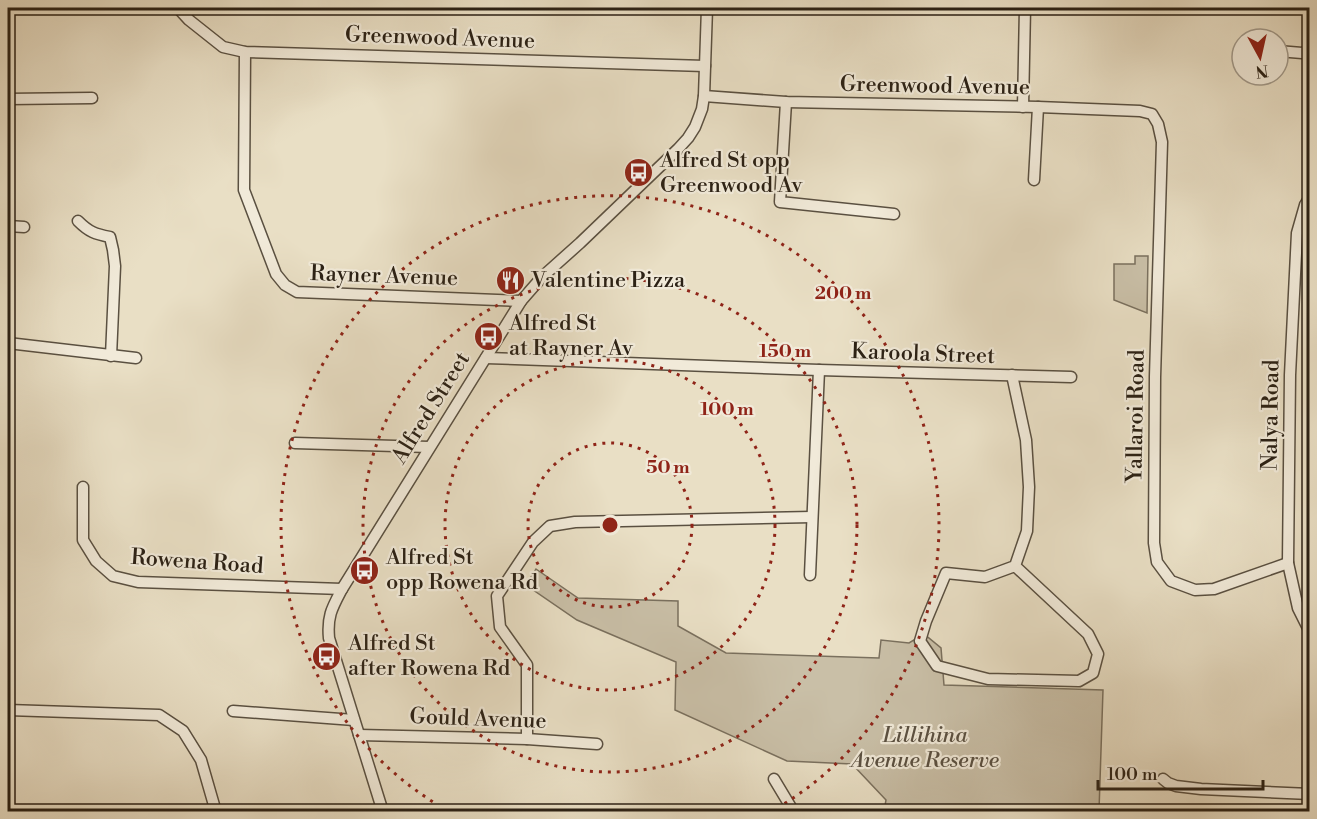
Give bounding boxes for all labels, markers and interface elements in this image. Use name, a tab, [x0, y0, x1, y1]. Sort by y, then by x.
street label: Greenwood Avenue	[345, 21, 535, 55]
north arrow	[1230, 27, 1290, 87]
text: N	[1254, 60, 1270, 82]
street label: Greenwood Avenue	[840, 71, 1030, 101]
place label: Alfred St opp Greenwood Av	[659, 147, 804, 199]
bus stop icon: Alfred St opp Greenwood Av	[623, 157, 655, 189]
street label: Rayner Avenue	[309, 260, 459, 292]
restaurant icon: Valentine Pizza	[494, 264, 526, 296]
place label: Valentine Pizza	[530, 267, 686, 294]
text: 200 m	[815, 282, 872, 305]
place label: Alfred St at Rayner Av	[508, 310, 634, 362]
bus stop icon: Alfred St at Rayner Av	[472, 320, 504, 352]
street label: Karoola Street	[851, 338, 996, 370]
text: 150 m	[759, 340, 812, 363]
street label: Alfred Street	[385, 347, 476, 470]
street label: Yallaroi Road	[1121, 349, 1151, 484]
street label: Nalya Road	[1257, 359, 1285, 471]
text: 100 m	[700, 398, 754, 421]
text: 50 m	[646, 456, 690, 479]
centre of rings	[600, 515, 620, 535]
street label: Rowena Road	[130, 544, 265, 580]
place label: Alfred St opp Rowena Rd	[385, 544, 538, 596]
bus stop icon: Alfred St opp Rowena Rd	[349, 554, 381, 586]
place label: Alfred St after Rowena Rd	[347, 630, 511, 682]
bus stop icon: Alfred St after Rowena Rd	[311, 640, 343, 672]
street label: Gould Avenue	[409, 703, 547, 735]
park label: Lillihina Avenue Reserve	[849, 722, 999, 774]
scale bar	[1098, 753, 1263, 791]
text: 100 m	[1107, 763, 1158, 786]

